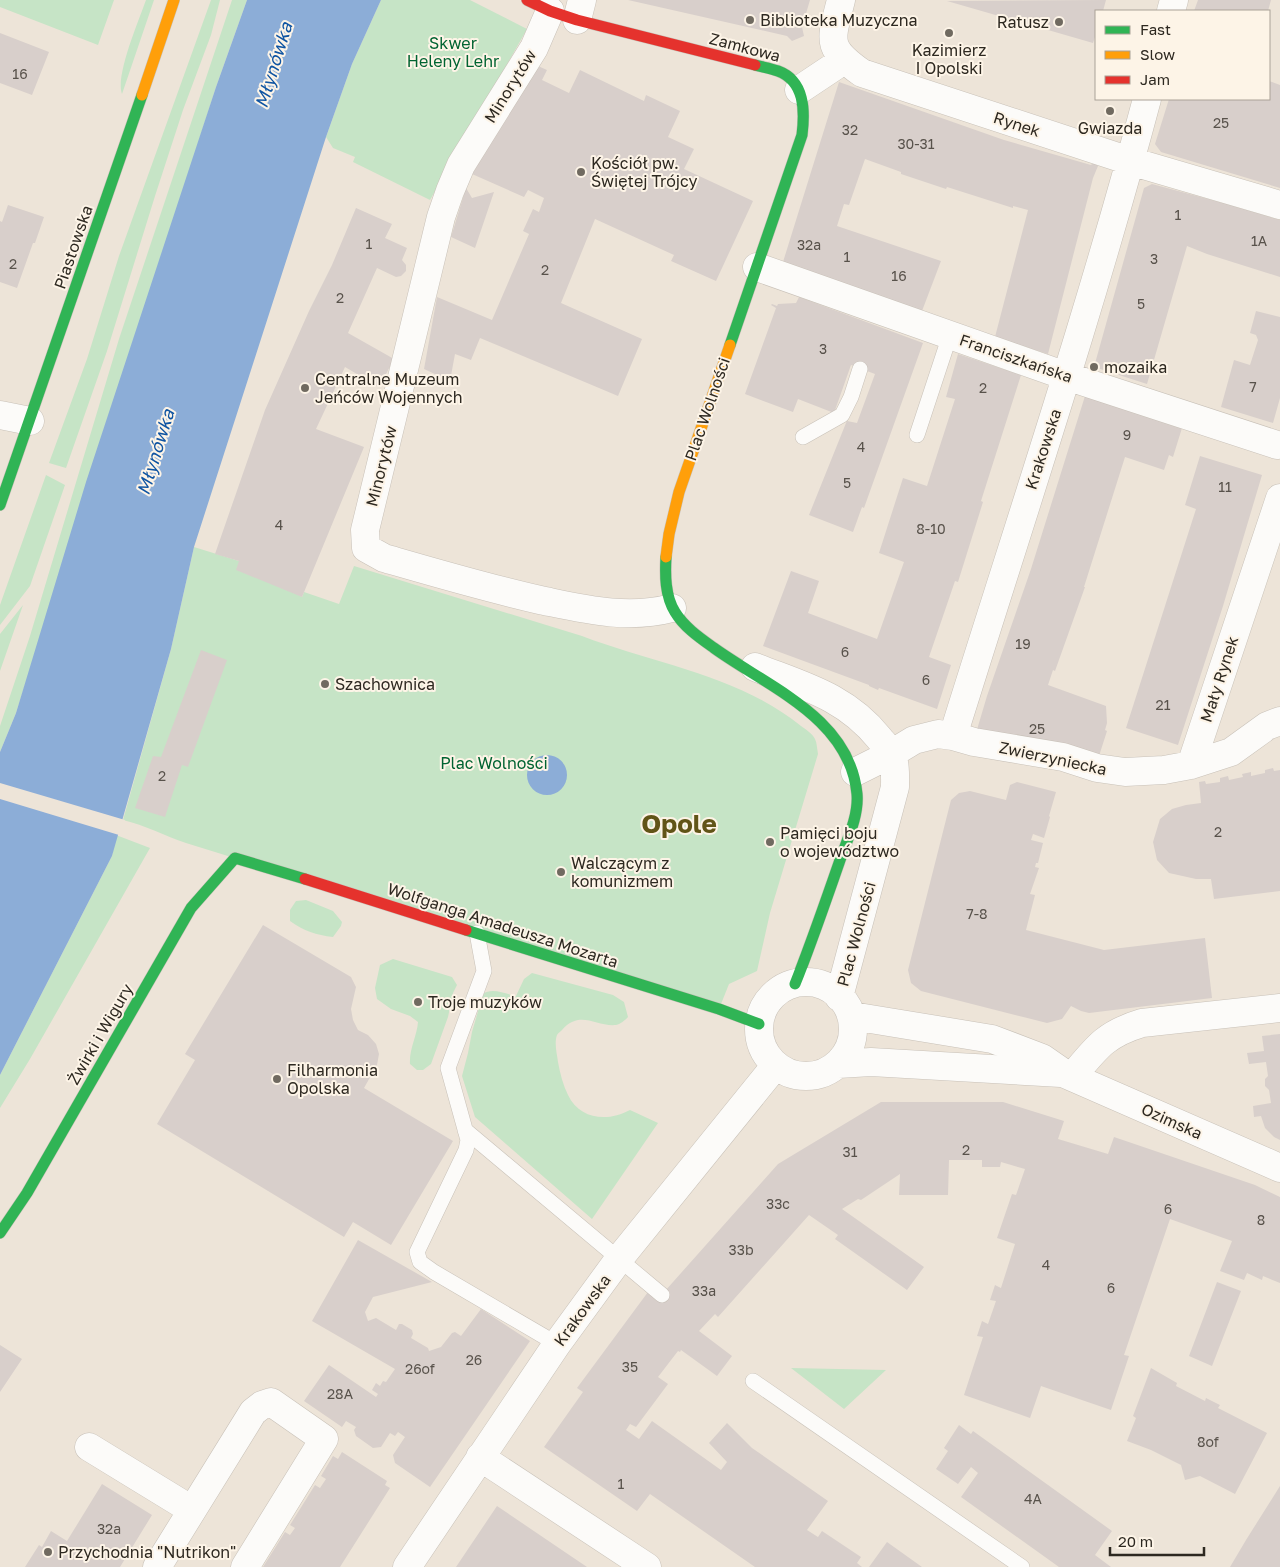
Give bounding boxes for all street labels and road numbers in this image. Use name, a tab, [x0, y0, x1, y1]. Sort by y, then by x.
street label: Zamkowa	[707, 28, 783, 66]
street label: Minorytów	[480, 46, 540, 126]
street label: Rynek	[991, 107, 1043, 141]
street label: Piastowska	[49, 202, 97, 292]
street label: Franciszkańska	[957, 329, 1075, 387]
street label: Plac Wolności	[680, 355, 734, 463]
street label: Krakowska	[1021, 406, 1065, 492]
street label: Minorytów	[361, 424, 401, 508]
street label: Mały Rynek	[1196, 633, 1242, 725]
street label: Zwierzyniecka	[997, 737, 1109, 779]
street label: Wolfganga Amadeusza Mozarta	[385, 878, 621, 972]
street label: Plac Wolności	[832, 879, 880, 989]
street label: Żwirki i Wigury	[63, 980, 137, 1088]
street label: Ozimska	[1138, 1099, 1206, 1143]
street label: Krakowska	[549, 1270, 615, 1350]

